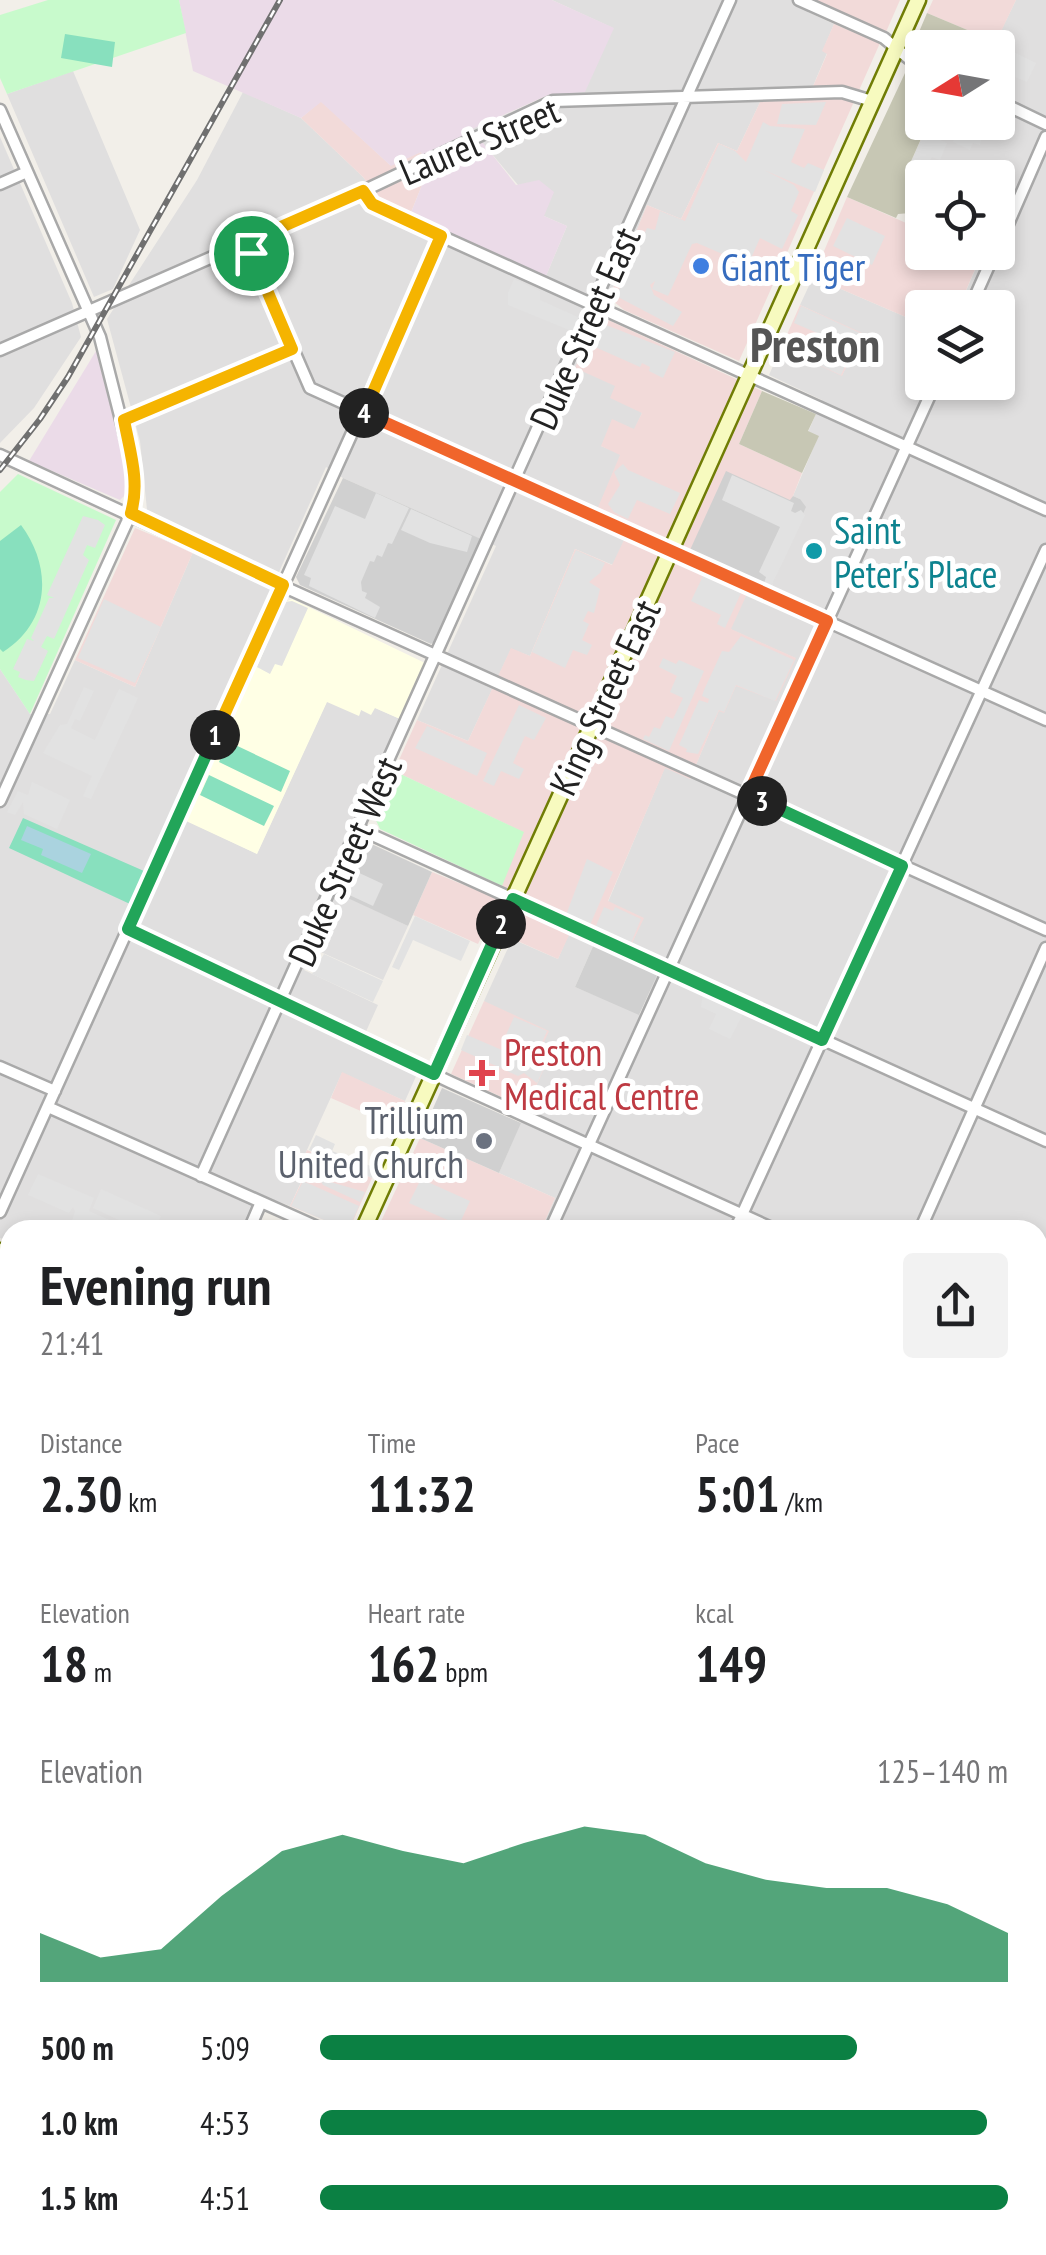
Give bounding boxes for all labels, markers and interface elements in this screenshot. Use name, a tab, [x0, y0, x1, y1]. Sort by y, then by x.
north arrow	[905, 30, 1015, 140]
map controls	[905, 30, 1015, 400]
street label: Laurel Street	[392, 84, 567, 195]
button: locate	[905, 160, 1015, 270]
pin	[209, 211, 294, 296]
street label: Duke Street East	[518, 219, 651, 437]
icon: arrive	[224, 226, 279, 281]
place label: Giant Tiger	[721, 242, 866, 291]
marker: Giant Tiger	[690, 255, 712, 277]
button: layers	[905, 290, 1015, 400]
district label: Preston	[750, 313, 880, 375]
pin: 4	[339, 388, 389, 438]
text: 4	[357, 394, 371, 431]
place label: Saint Peter's Place	[834, 505, 998, 598]
marker: Saint Peter's Place	[803, 540, 825, 562]
street label: King Street East	[537, 591, 671, 802]
pin: 1	[190, 710, 240, 760]
text: 1	[208, 716, 222, 753]
street label: Duke Street West	[276, 748, 412, 973]
pin: 3	[737, 776, 787, 826]
text: 3	[755, 782, 769, 819]
pin: 2	[476, 899, 526, 949]
text: 2	[494, 905, 508, 942]
place label: Preston Medical Centre	[504, 1027, 700, 1120]
marker: Preston Medical Centre	[469, 1060, 495, 1086]
place label: Trillium United Church	[278, 1095, 464, 1188]
marker: Trillium United Church	[473, 1130, 495, 1152]
text: Evening run	[40, 1249, 272, 1320]
button: share	[903, 1253, 1008, 1358]
text: 21:41	[40, 1322, 104, 1364]
text: Distance	[40, 1424, 123, 1461]
text: Time	[368, 1424, 416, 1461]
text: Pace	[695, 1424, 739, 1461]
text: 2.30	[40, 1461, 122, 1526]
text: 11:32	[368, 1461, 476, 1526]
text: 5:01	[695, 1461, 780, 1526]
text: km	[122, 1483, 157, 1520]
text: /km	[780, 1483, 823, 1520]
text: Elevation	[40, 1594, 130, 1631]
text: Heart rate	[368, 1594, 465, 1631]
text: kcal	[695, 1594, 734, 1631]
text: 18	[40, 1631, 88, 1696]
text: 162	[368, 1631, 439, 1696]
text: 149	[695, 1631, 767, 1696]
text: m	[88, 1653, 112, 1690]
text: bpm	[439, 1653, 488, 1690]
text: Elevation	[40, 1750, 143, 1792]
text: 125–140 m	[877, 1750, 1008, 1792]
text: 500 m	[40, 2027, 114, 2069]
text: 5:09	[200, 2027, 250, 2069]
text: 1.0 km	[40, 2102, 118, 2144]
text: 4:53	[200, 2102, 250, 2144]
text: 1.5 km	[40, 2177, 118, 2219]
text: 4:51	[200, 2177, 250, 2219]

